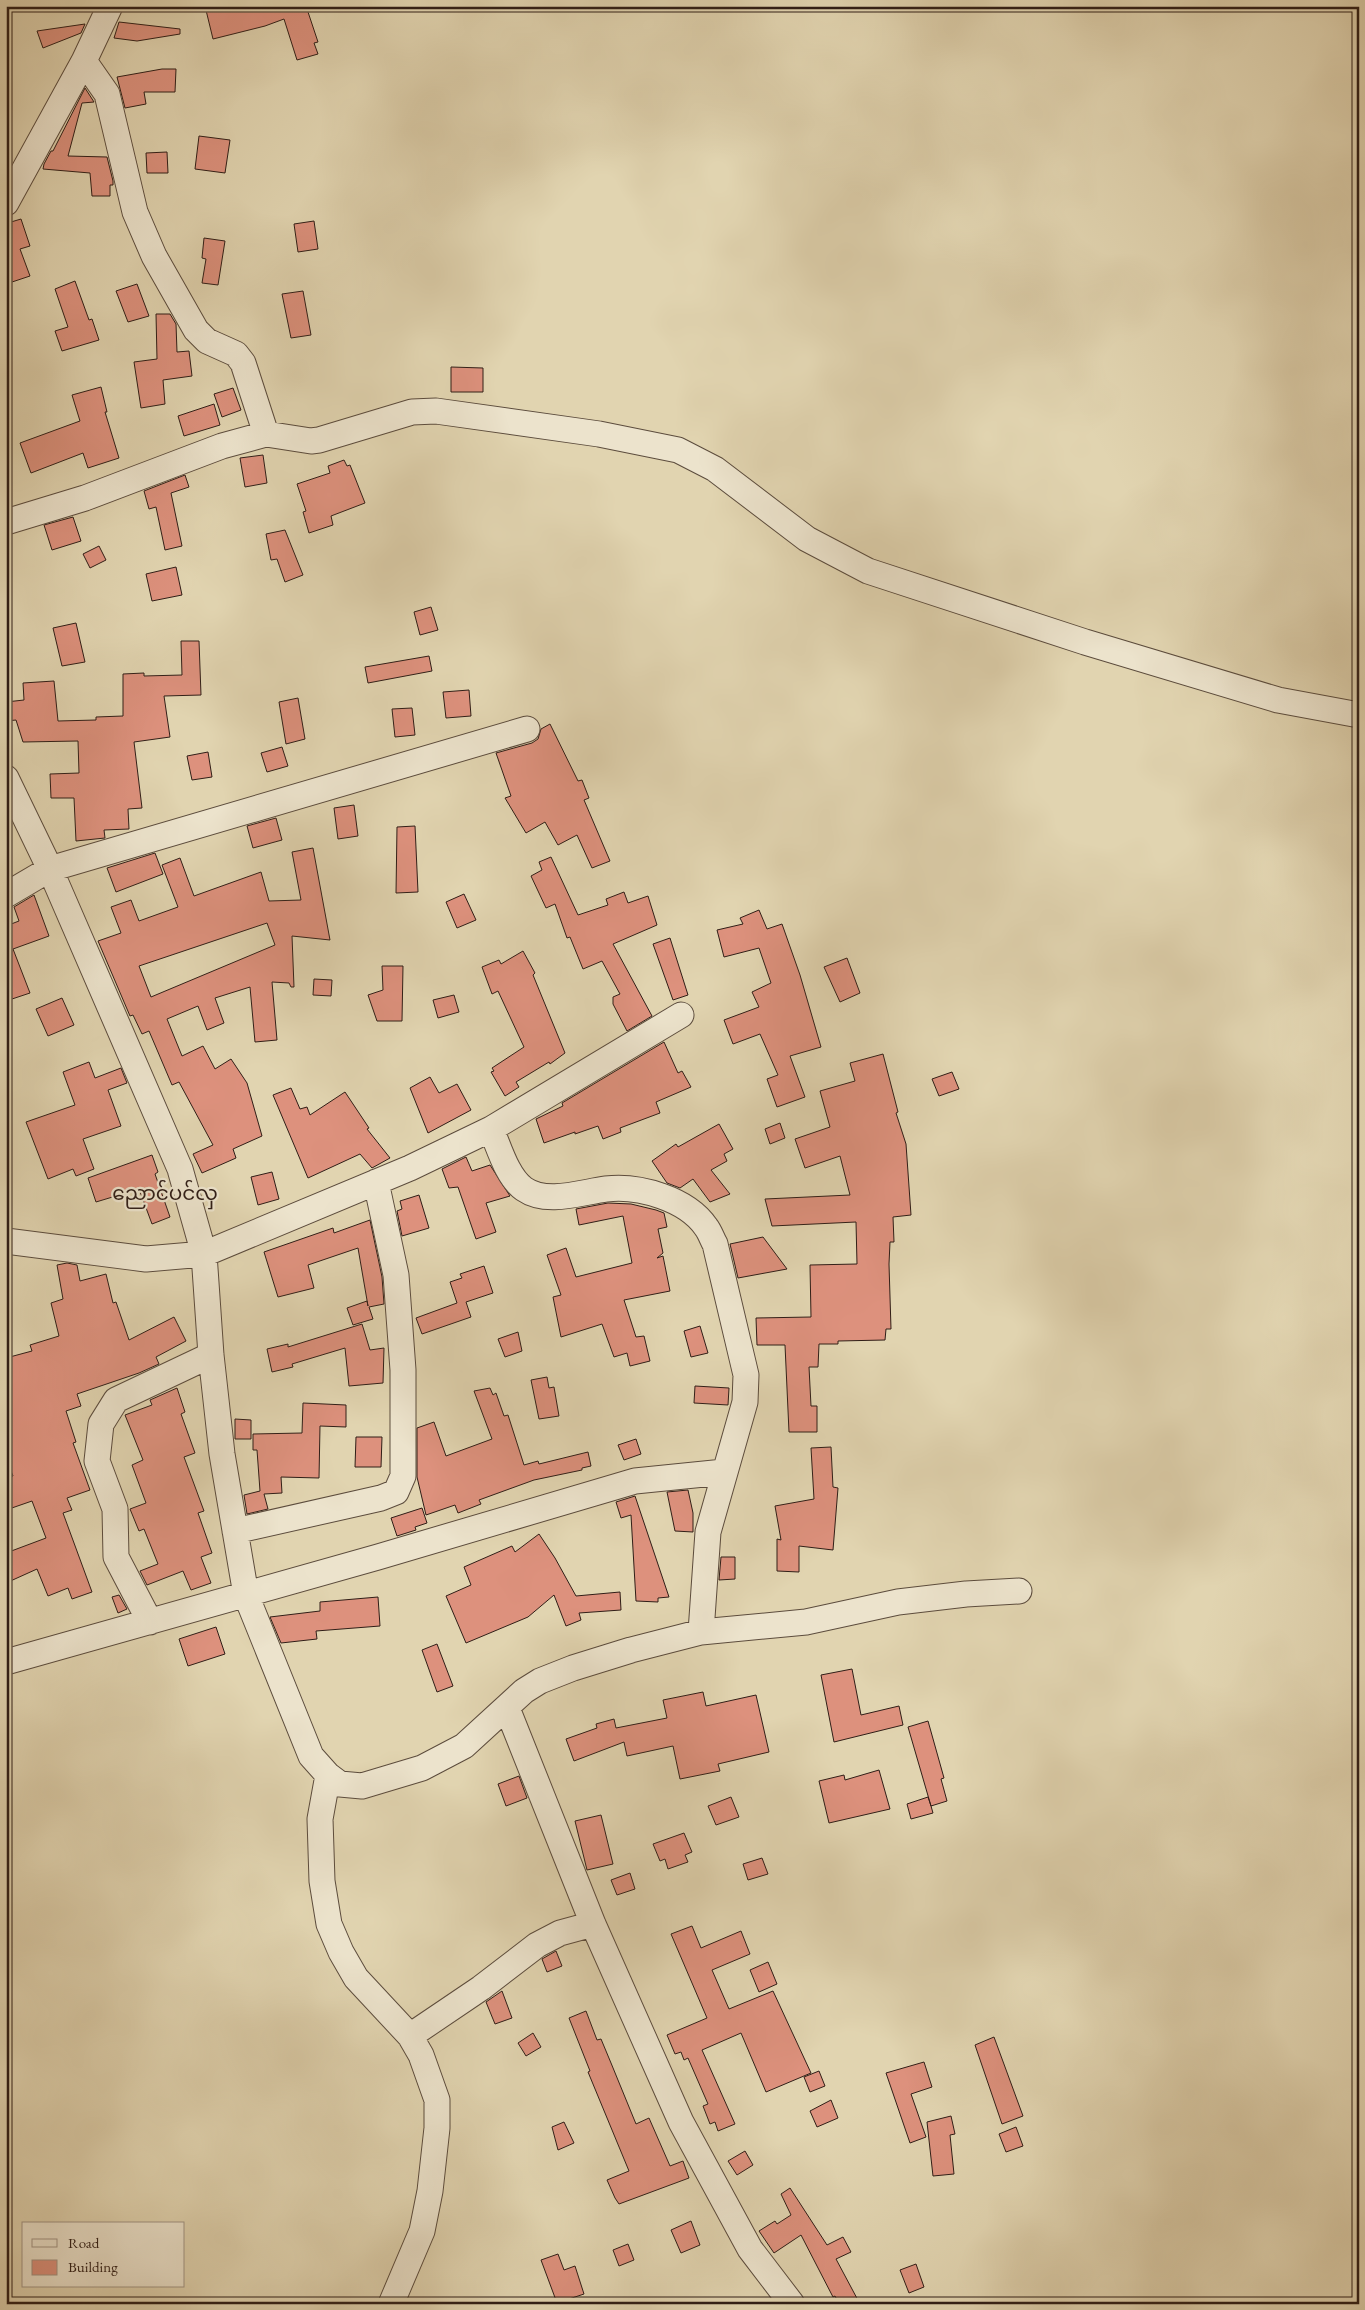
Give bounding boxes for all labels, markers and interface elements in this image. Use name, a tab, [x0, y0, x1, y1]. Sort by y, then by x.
district label: ညောင်ပင်လှ	[112, 1179, 218, 1210]
legend	[22, 2222, 185, 2288]
text: Road	[68, 2233, 100, 2252]
text: Building	[68, 2257, 118, 2276]

